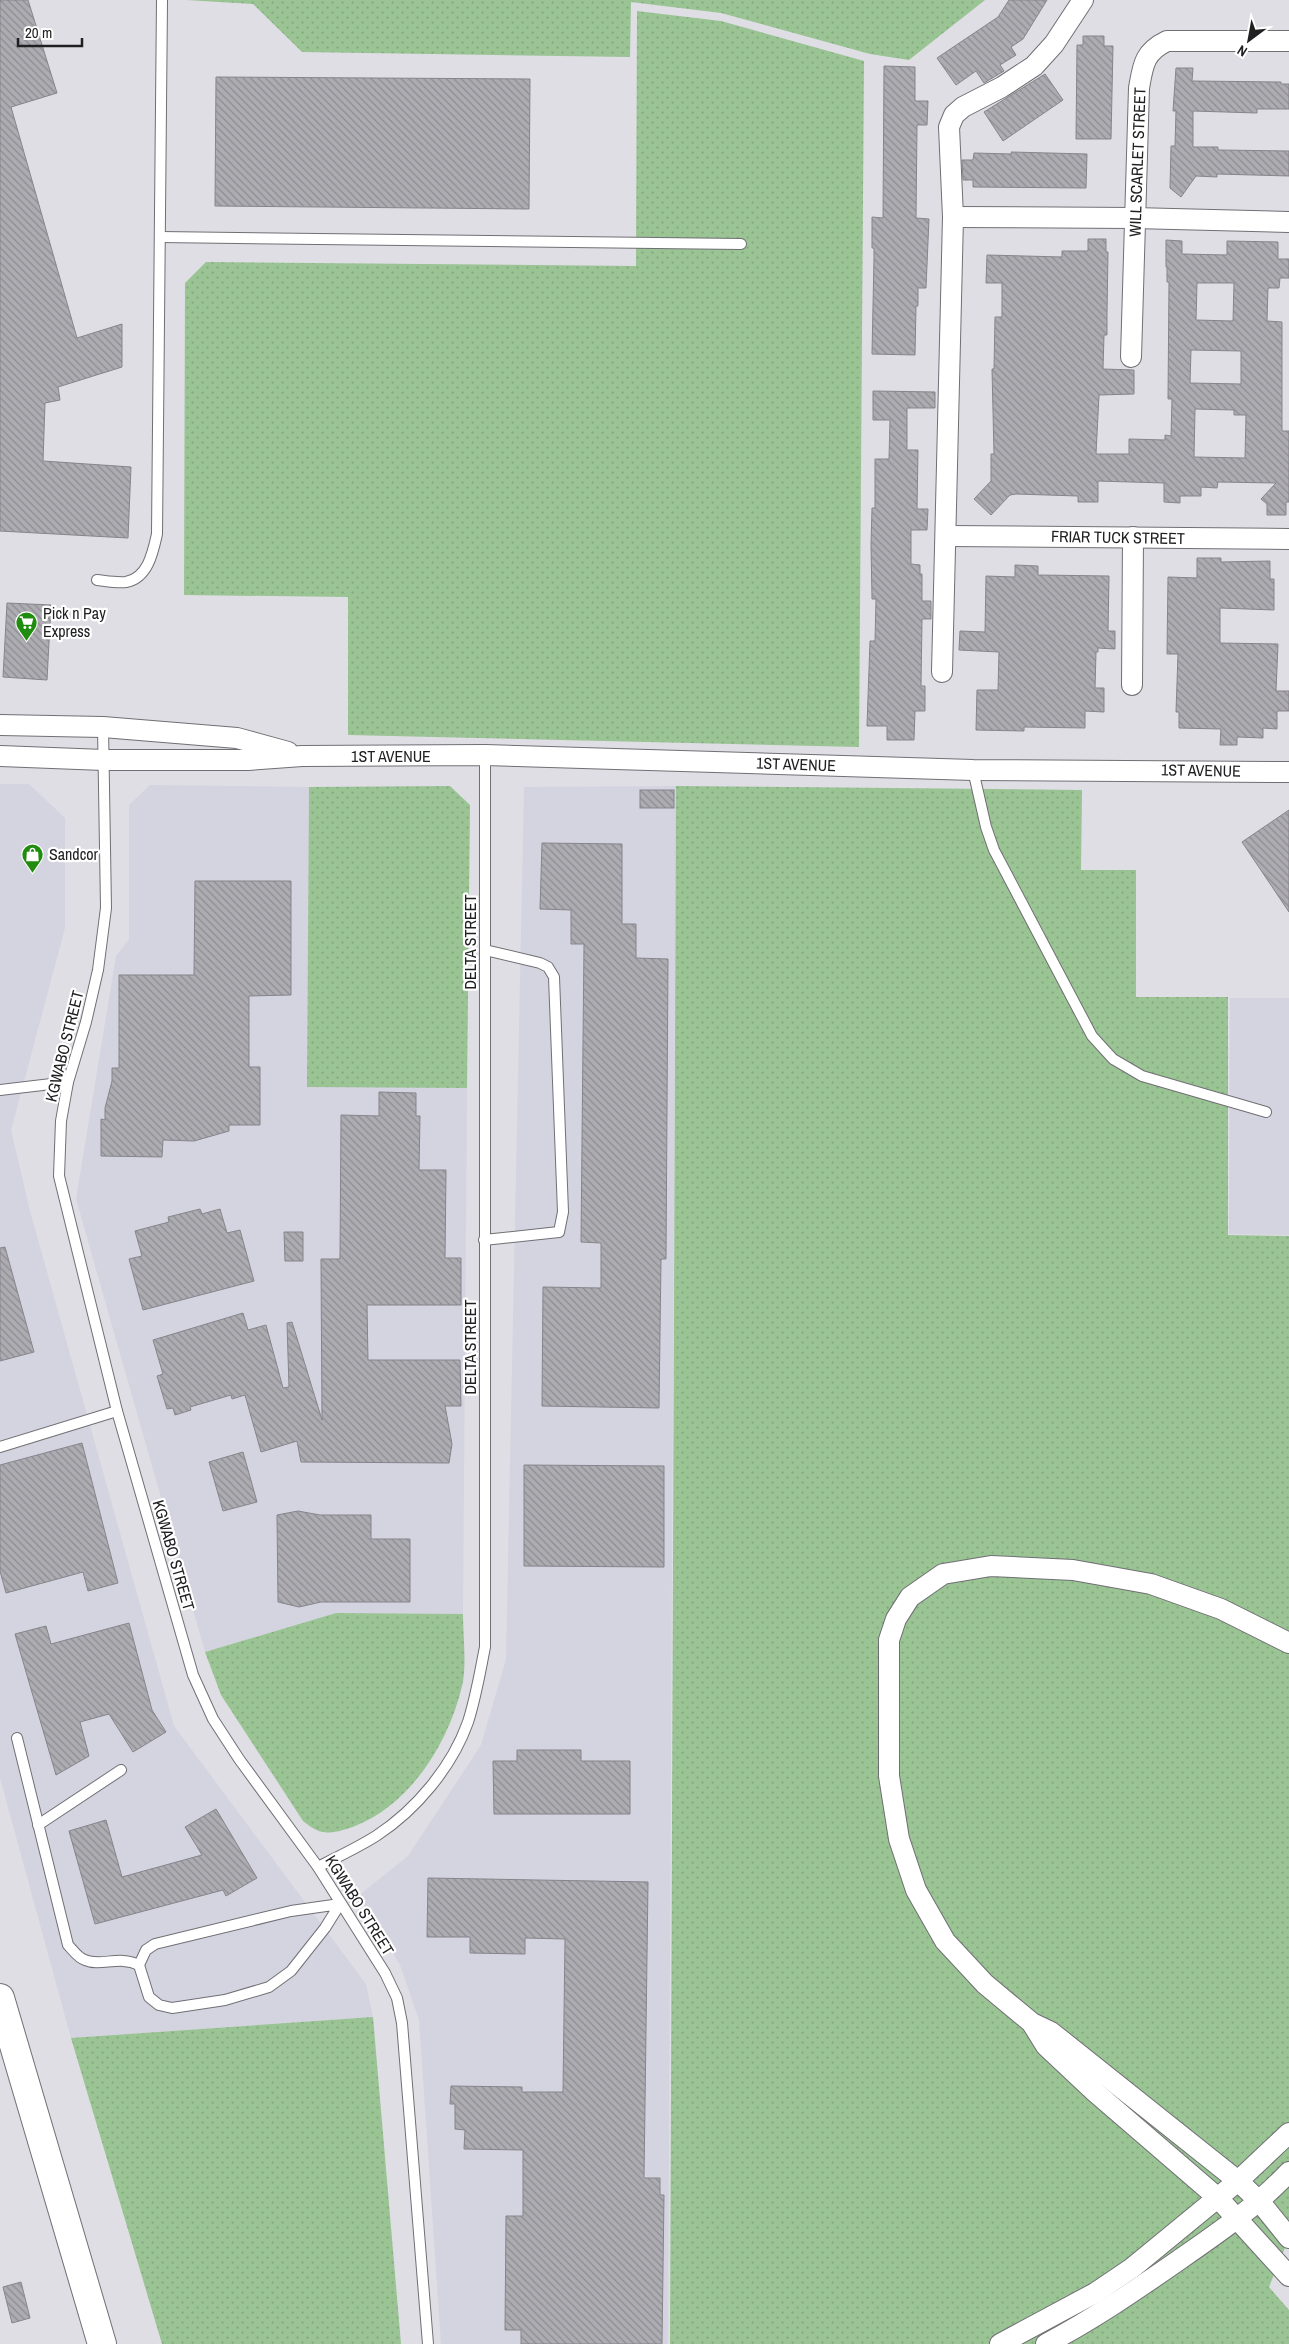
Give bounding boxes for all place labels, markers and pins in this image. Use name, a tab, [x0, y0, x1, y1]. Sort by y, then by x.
place label: Pick n Pay Express	[43, 602, 106, 642]
supermarket icon: Pick n Pay Express	[15, 610, 39, 641]
shop icon: Sandcor	[21, 842, 45, 873]
place label: Sandcor	[49, 843, 98, 865]

